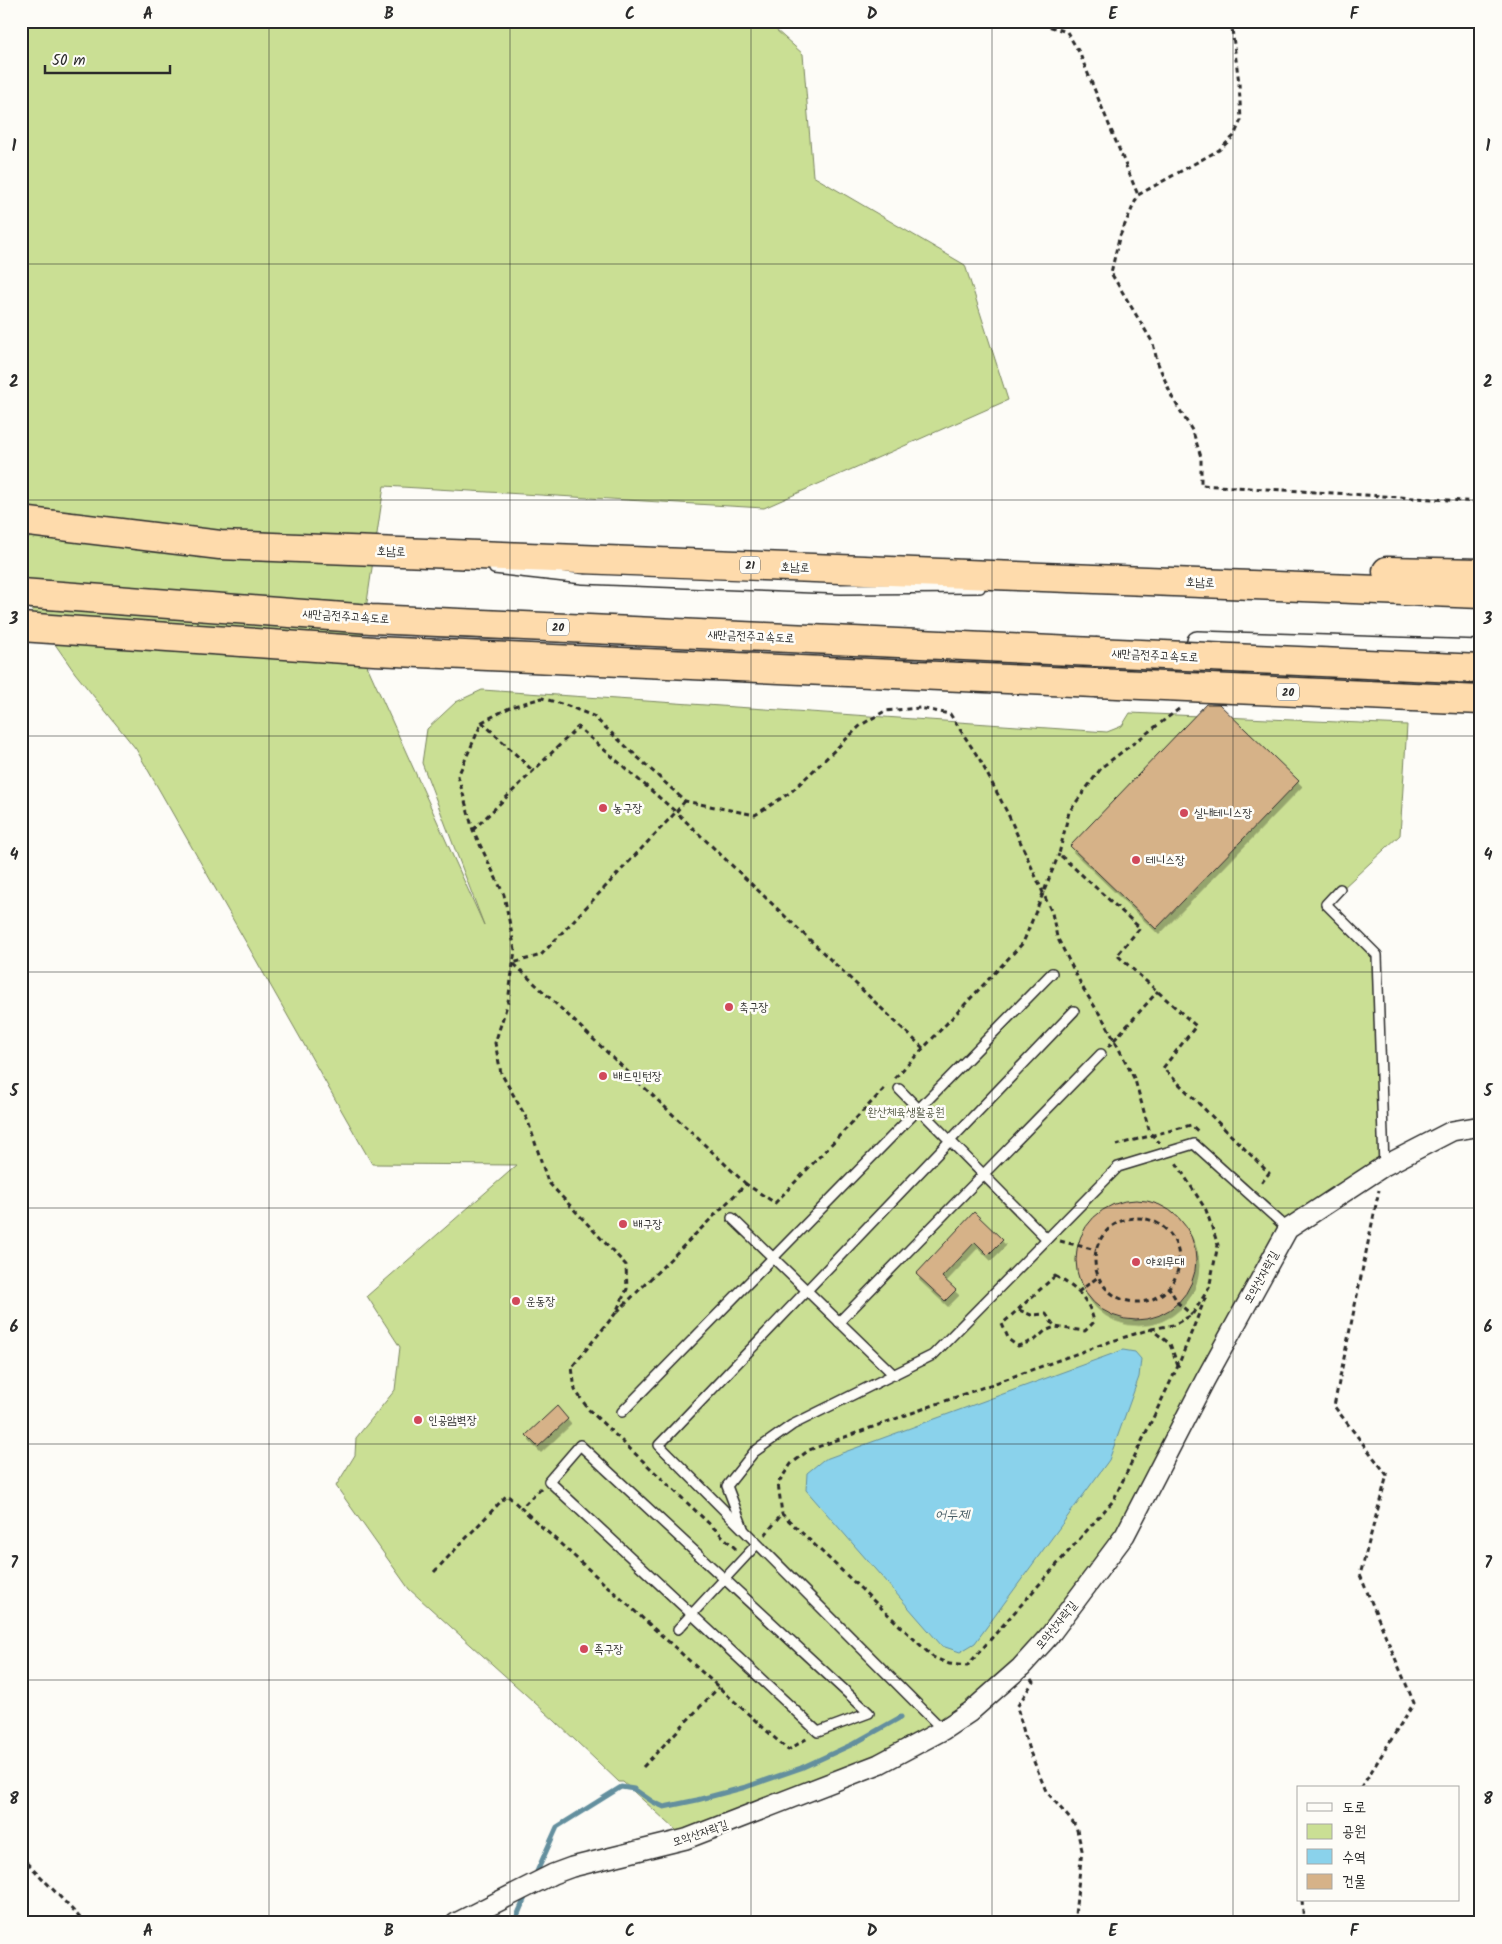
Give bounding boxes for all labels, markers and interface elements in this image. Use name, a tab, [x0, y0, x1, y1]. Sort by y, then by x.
text: A	[143, 2, 153, 27]
text: B	[384, 2, 394, 27]
text: C	[625, 2, 635, 27]
text: D	[867, 2, 878, 27]
text: E	[1109, 2, 1119, 27]
text: F	[1350, 2, 1360, 27]
scale bar	[45, 42, 170, 74]
text: 50 m	[52, 49, 86, 73]
text: 1	[12, 134, 17, 159]
text: 1	[1486, 134, 1491, 159]
text: 2	[9, 370, 19, 395]
text: 2	[1483, 370, 1493, 395]
street label: 호남로	[376, 541, 406, 561]
road number: 21	[740, 556, 760, 574]
street label: 호남로	[780, 557, 810, 577]
street label: 호남로	[1185, 572, 1215, 592]
street label: 새만금전주고속도로	[302, 604, 390, 629]
text: 3	[9, 607, 19, 632]
text: 3	[1483, 607, 1493, 632]
road number: 20	[547, 618, 569, 636]
street label: 새만금전주고속도로	[707, 625, 795, 648]
street label: 새만금전주고속도로	[1111, 644, 1199, 667]
road number: 20	[1277, 684, 1299, 700]
place label: 농구장	[613, 799, 642, 818]
marker: 농구장	[597, 802, 609, 814]
place label: 실내테니스장	[1194, 804, 1252, 823]
marker: 실내테니스장	[1178, 807, 1190, 819]
text: 4	[10, 843, 19, 868]
text: 4	[1484, 843, 1493, 868]
place label: 테니스장	[1146, 851, 1185, 870]
marker: 테니스장	[1130, 854, 1142, 866]
place label: 축구장	[739, 998, 768, 1017]
marker: 축구장	[723, 1001, 735, 1013]
place label: 배드민턴장	[613, 1067, 662, 1086]
marker: 배드민턴장	[597, 1070, 609, 1082]
text: 5	[9, 1079, 20, 1104]
text: 5	[1483, 1079, 1494, 1104]
park label: 완산체육생활공원	[867, 1103, 945, 1122]
place label: 배구장	[633, 1215, 662, 1234]
marker: 배구장	[617, 1218, 629, 1230]
street label: 모악산자락길	[1239, 1247, 1284, 1307]
place label: 야외무대	[1146, 1253, 1185, 1272]
marker: 야외무대	[1130, 1256, 1142, 1268]
place label: 운동장	[526, 1292, 555, 1311]
marker: 운동장	[510, 1295, 522, 1307]
text: 6	[10, 1315, 19, 1340]
text: 6	[1484, 1315, 1493, 1340]
place label: 인공암벽장	[428, 1411, 477, 1430]
marker: 인공암벽장	[412, 1414, 424, 1426]
water label: 어두제	[935, 1504, 971, 1526]
text: 7	[10, 1551, 18, 1576]
text: 7	[1484, 1551, 1492, 1576]
street label: 모악산자락길	[1031, 1597, 1082, 1654]
place label: 족구장	[594, 1640, 623, 1659]
marker: 족구장	[578, 1643, 590, 1655]
legend	[1297, 1786, 1460, 1902]
text: 8	[9, 1787, 19, 1812]
text: 8	[1483, 1787, 1493, 1812]
text: 도로	[1342, 1796, 1366, 1820]
street label: 모악산자락길	[670, 1815, 731, 1852]
text: 공원	[1342, 1820, 1366, 1844]
text: 수역	[1342, 1846, 1366, 1870]
text: 건물	[1342, 1870, 1366, 1894]
text: A	[143, 1919, 153, 1944]
text: B	[384, 1919, 394, 1944]
text: C	[625, 1919, 635, 1944]
text: D	[867, 1919, 878, 1944]
text: E	[1109, 1919, 1119, 1944]
text: F	[1350, 1919, 1360, 1944]

